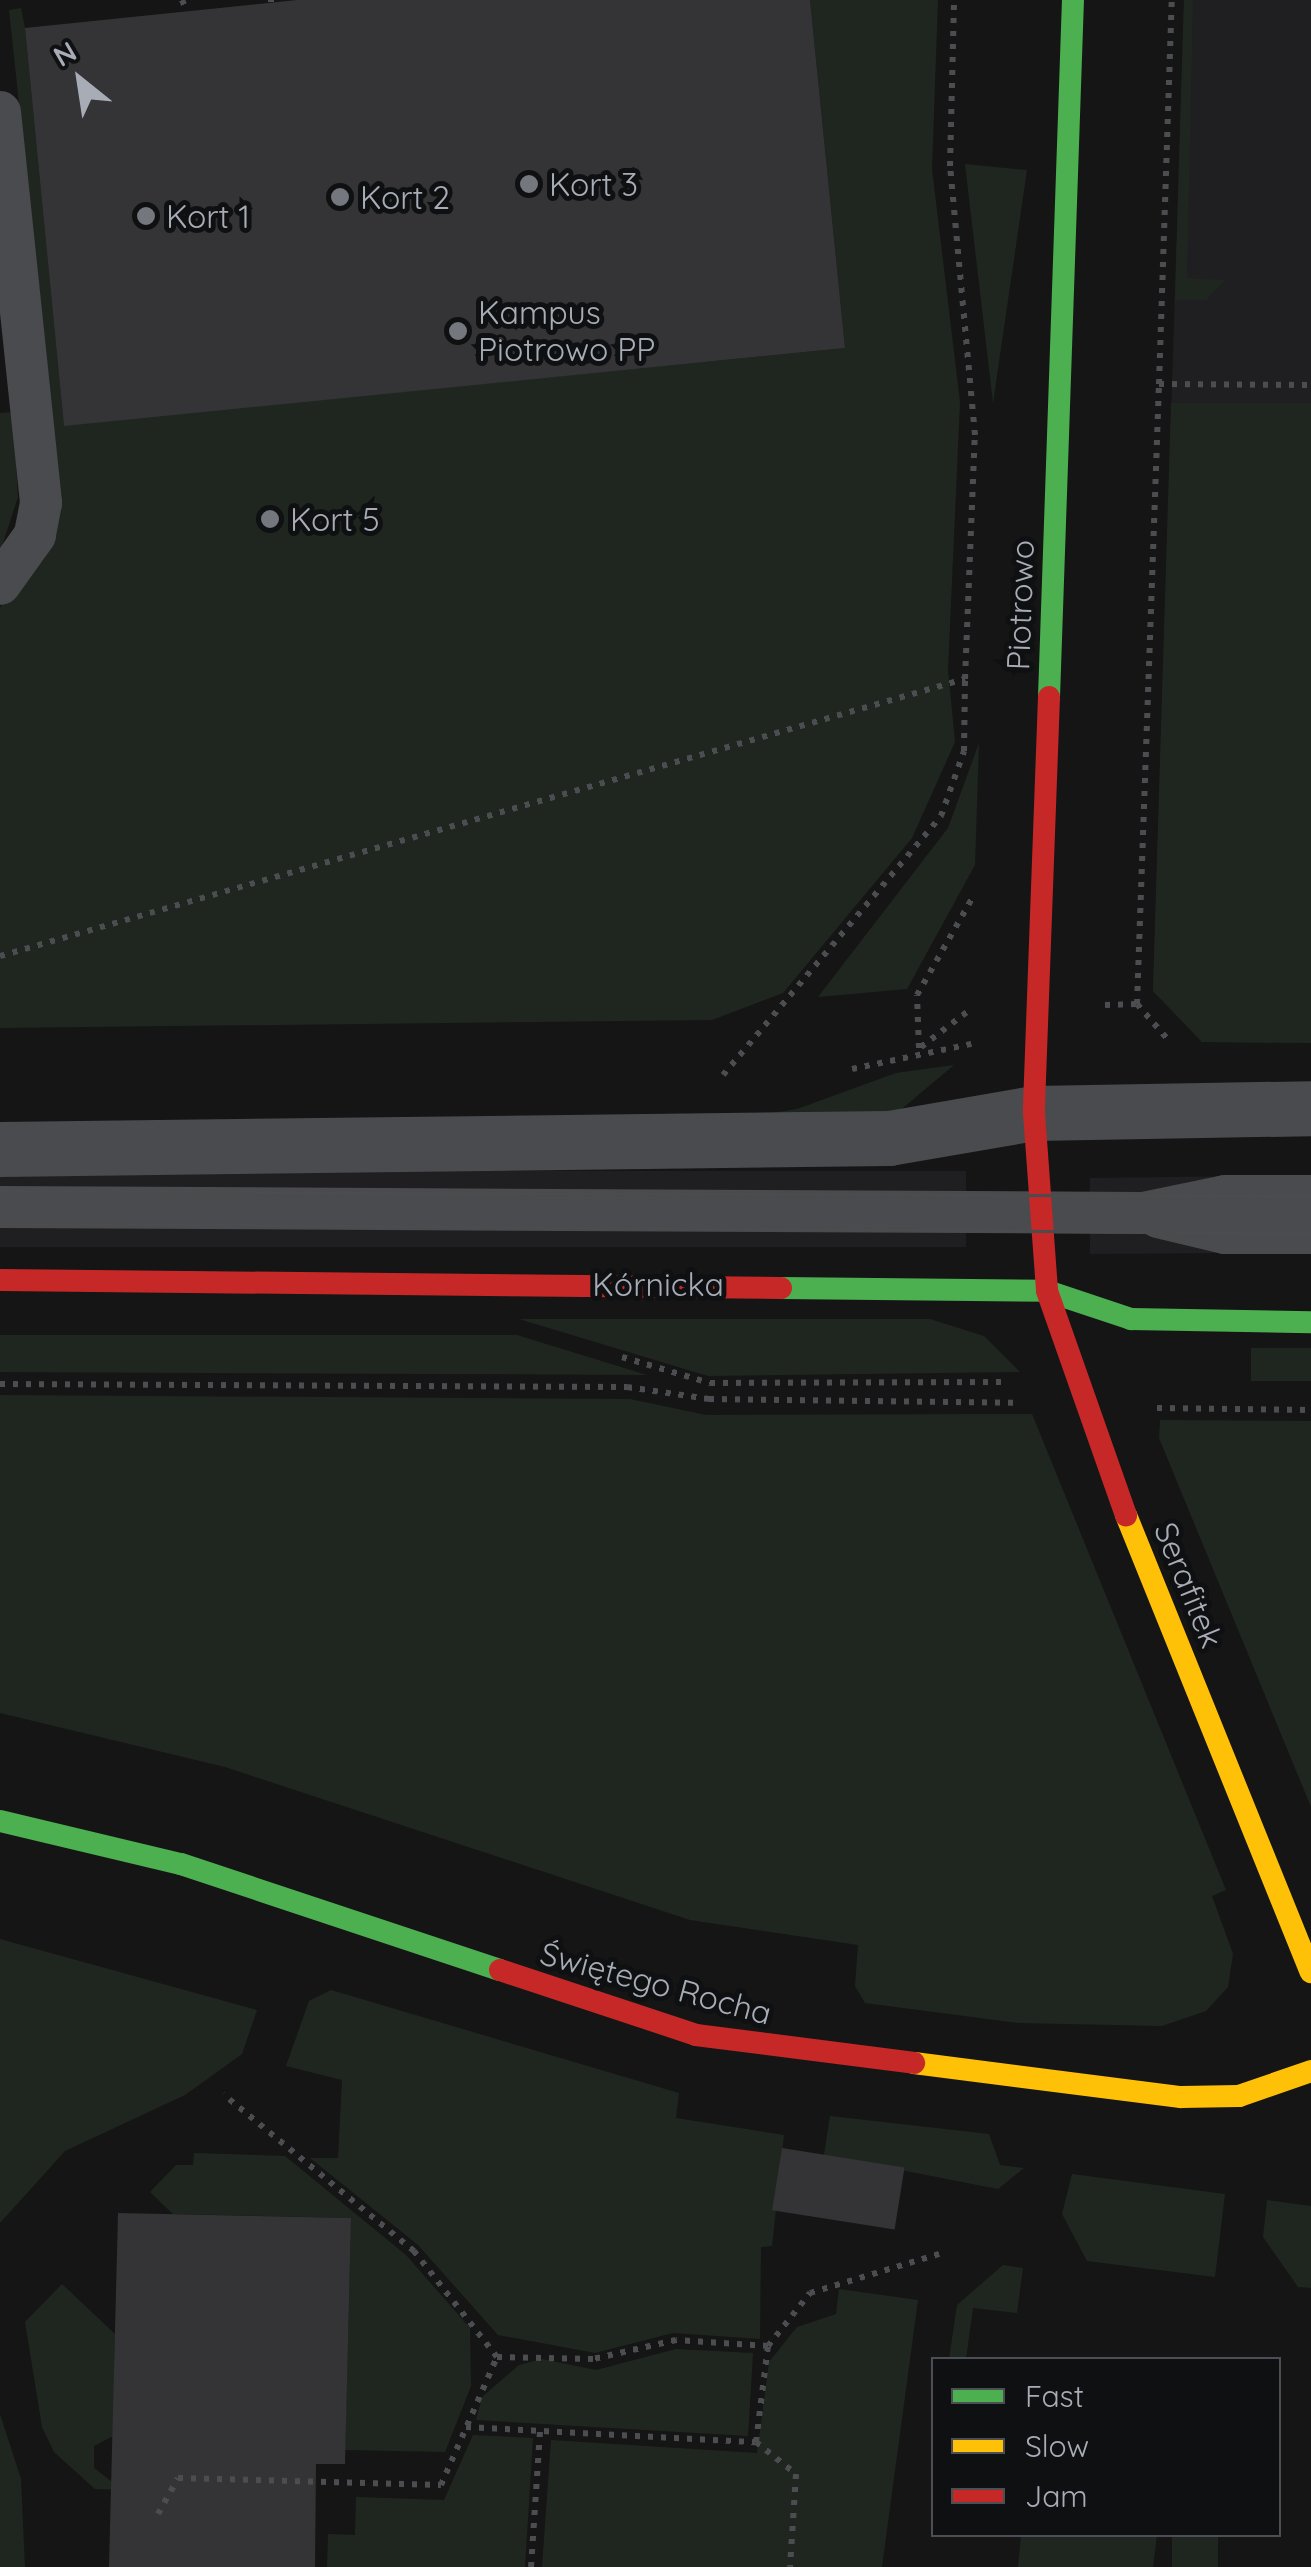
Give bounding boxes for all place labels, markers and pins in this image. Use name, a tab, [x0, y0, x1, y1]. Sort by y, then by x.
place label: Kort 3	[549, 165, 638, 203]
marker: Kort 3	[518, 173, 540, 195]
place label: Kort 2	[360, 178, 450, 216]
marker: Kort 2	[329, 186, 351, 208]
place label: Kort 1	[166, 197, 250, 235]
marker: Kort 1	[135, 205, 157, 227]
place label: Kampus Piotrowo PP	[478, 294, 655, 369]
marker: Kampus Piotrowo PP	[447, 320, 469, 342]
place label: Kort 5	[290, 500, 380, 538]
marker: Kort 5	[259, 508, 281, 530]

